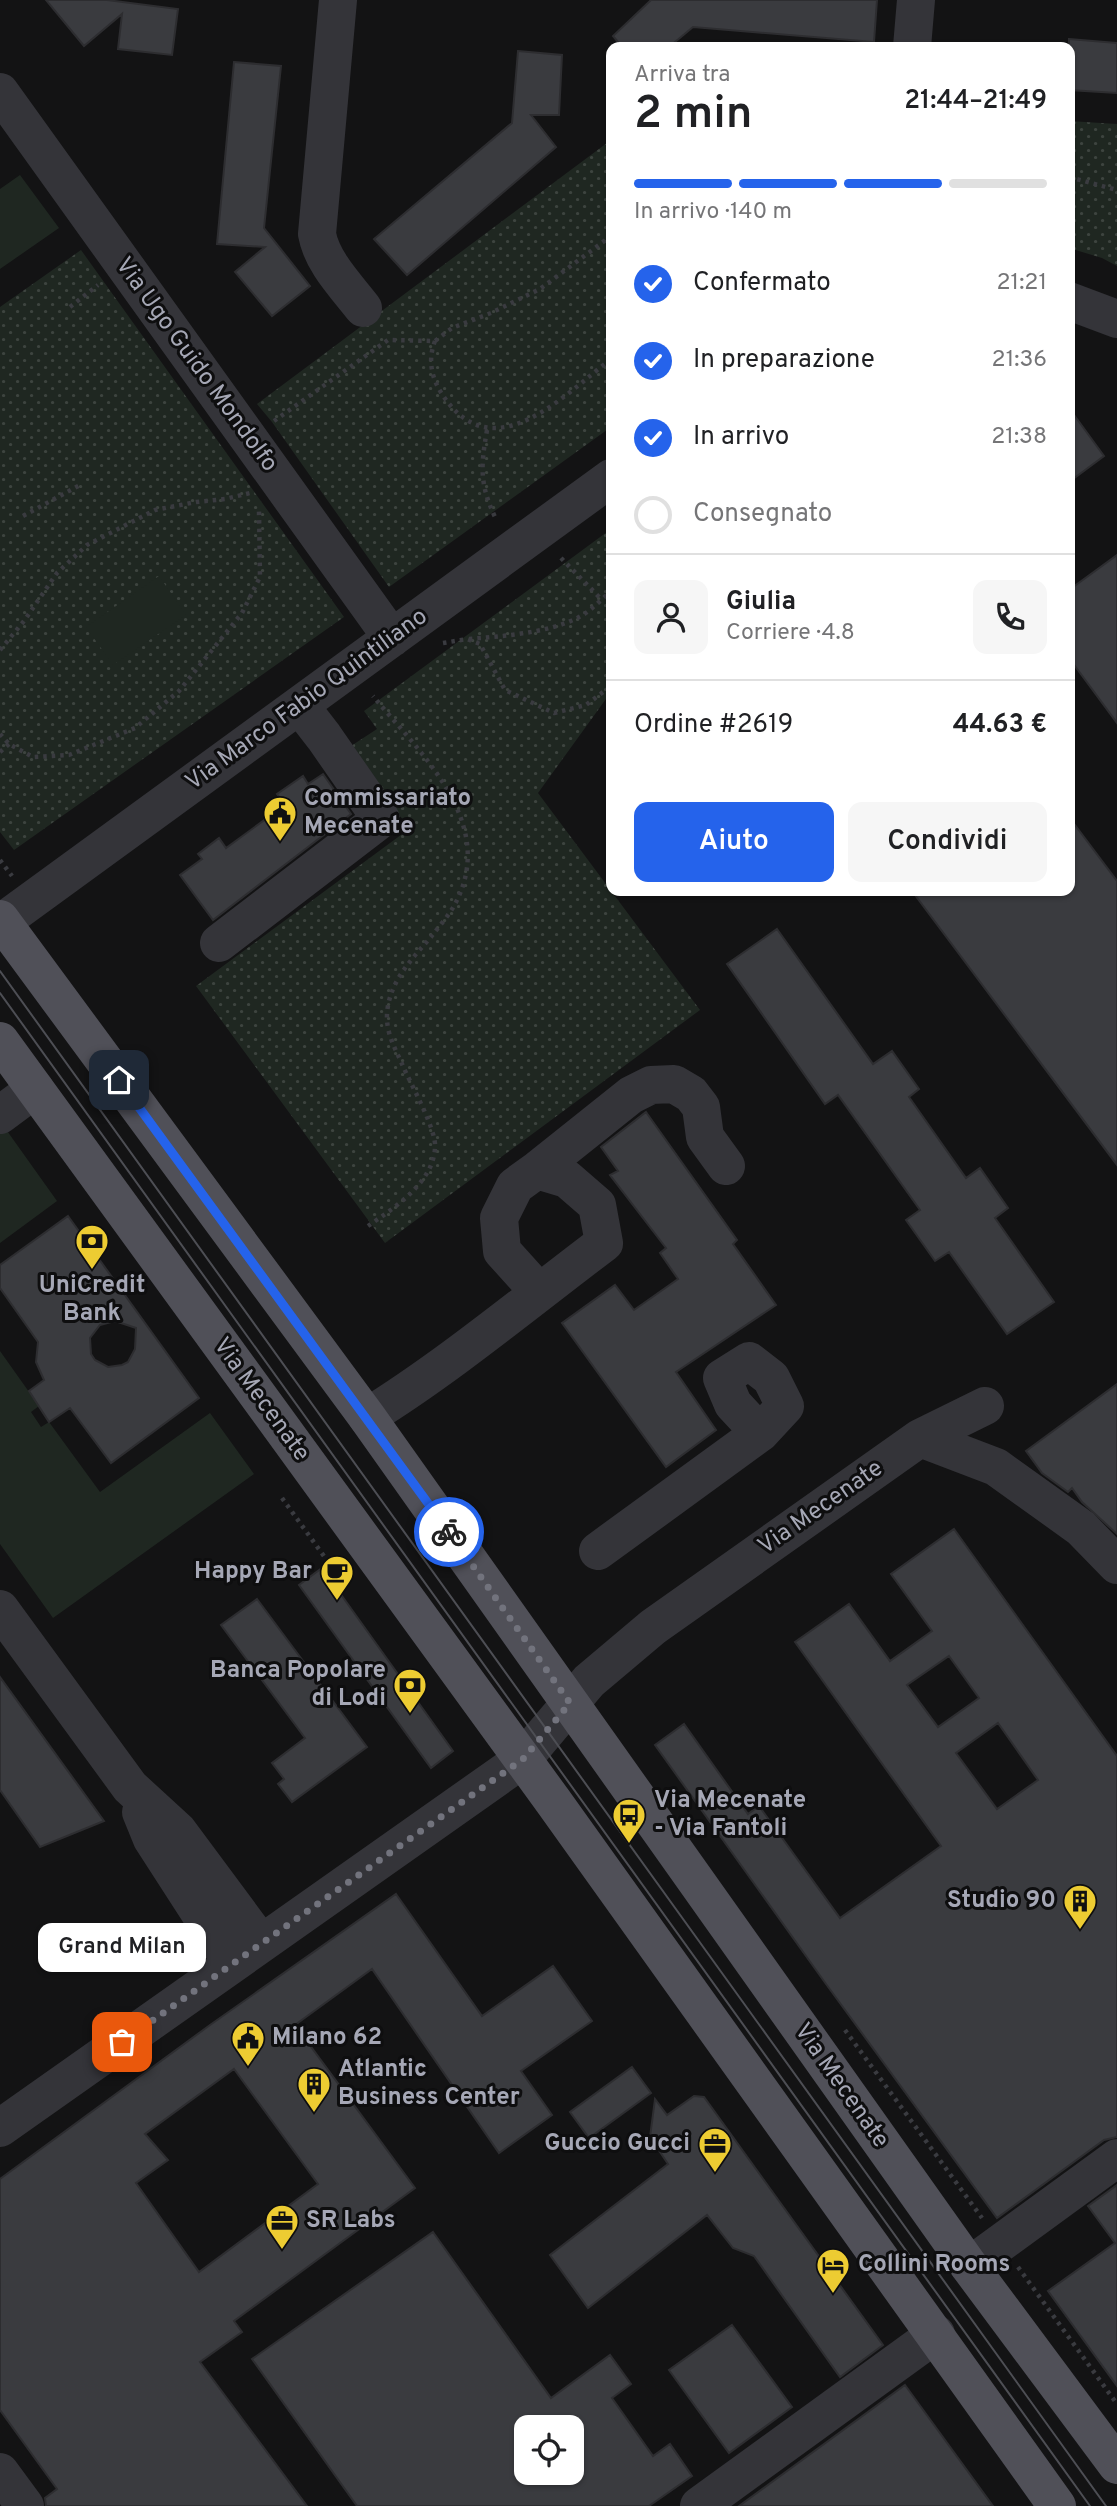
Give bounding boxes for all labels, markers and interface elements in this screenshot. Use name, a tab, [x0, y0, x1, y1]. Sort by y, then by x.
text: Arriva tra	[634, 61, 730, 90]
text: 21:44–21:49	[904, 85, 1047, 118]
text: 2 min	[634, 86, 753, 145]
text: In arrivo · 140 m	[634, 198, 792, 227]
street label: Via Ugo Guido Mondolfo	[108, 252, 284, 478]
icon: check	[634, 265, 672, 303]
text: Confermato	[693, 267, 831, 300]
text: 21:21	[997, 269, 1047, 298]
icon: check	[634, 342, 672, 380]
text: In preparazione	[693, 344, 875, 377]
text: 21:36	[992, 346, 1047, 375]
icon: check	[634, 419, 672, 457]
text: In arrivo	[693, 421, 789, 454]
text: 21:38	[991, 423, 1047, 452]
text: Consegnato	[693, 498, 832, 531]
button: person	[634, 580, 708, 654]
button: phone	[973, 580, 1047, 654]
text: Giulia	[726, 586, 796, 619]
street label: Via Marco Fabio Quintiliano	[180, 602, 434, 798]
text: Corriere · 4.8	[726, 619, 855, 648]
text: Ordine #2619	[634, 709, 793, 742]
text: 44.63 €	[953, 709, 1047, 742]
place label: Commissariato Mecenate	[304, 784, 471, 842]
public building icon: Commissariato Mecenate	[261, 794, 299, 843]
button: Aiuto	[634, 802, 834, 882]
button: Condividi	[848, 802, 1047, 882]
pin	[89, 1050, 149, 1110]
icon: home	[100, 1061, 138, 1099]
bank icon: UniCredit Bank	[73, 1222, 111, 1271]
place label: UniCredit Bank	[39, 1271, 145, 1329]
street label: Via Mecenate	[206, 1332, 316, 1468]
street label: Via Mecenate	[753, 1454, 889, 1562]
courier	[414, 1497, 484, 1567]
icon: bike	[430, 1513, 468, 1551]
cafe icon: Happy Bar	[318, 1553, 356, 1602]
place label: Happy Bar	[194, 1557, 312, 1587]
place label: Banca Popolare di Lodi	[210, 1656, 386, 1714]
bank icon: Banca Popolare di Lodi	[391, 1666, 429, 1715]
place label: Via Mecenate - Via Fantoli	[654, 1786, 806, 1844]
bus stop icon: Via Mecenate - Via Fantoli	[610, 1796, 648, 1845]
building icon: Studio 90	[1061, 1882, 1099, 1931]
place label: Studio 90	[947, 1886, 1056, 1916]
callout: Grand Milan	[38, 1923, 206, 1972]
text: Grand Milan	[58, 1933, 186, 1962]
pin	[92, 2012, 152, 2072]
street label: Via Mecenate	[787, 2018, 895, 2154]
public building icon: Milano 62	[229, 2019, 267, 2068]
icon: bag	[103, 2023, 141, 2061]
place label: Milano 62	[272, 2023, 382, 2053]
place label: Atlantic Business Center	[338, 2055, 520, 2113]
building icon: Atlantic Business Center	[295, 2065, 333, 2114]
office icon: Guccio Gucci	[696, 2125, 734, 2174]
place label: Guccio Gucci	[544, 2129, 690, 2159]
office icon: SR Labs	[263, 2202, 301, 2251]
place label: SR Labs	[306, 2206, 396, 2236]
hotel icon: Collini Rooms	[814, 2246, 852, 2295]
place label: Collini Rooms	[858, 2250, 1010, 2280]
map controls	[514, 2415, 584, 2485]
button: locate	[514, 2415, 584, 2485]

